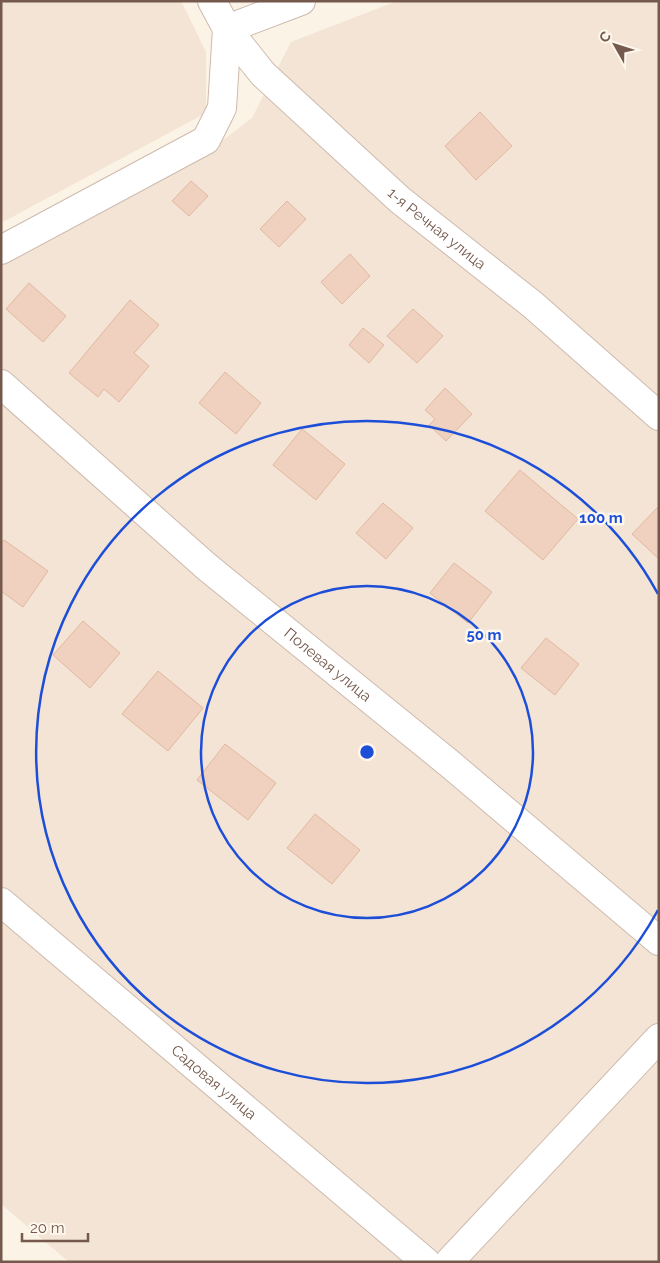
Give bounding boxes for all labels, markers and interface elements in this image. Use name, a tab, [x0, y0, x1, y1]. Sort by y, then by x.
north arrow	[590, 20, 640, 70]
text: С	[596, 28, 614, 46]
street label: 1-я Речная улица	[384, 184, 489, 273]
text: 100 m	[579, 509, 623, 527]
street label: Полевая улица	[281, 624, 375, 706]
text: 50 m	[466, 626, 502, 644]
centre of rings	[358, 743, 376, 761]
street label: Садовая улица	[168, 1041, 260, 1123]
scale bar	[22, 1210, 89, 1242]
text: 20 m	[30, 1219, 65, 1237]

